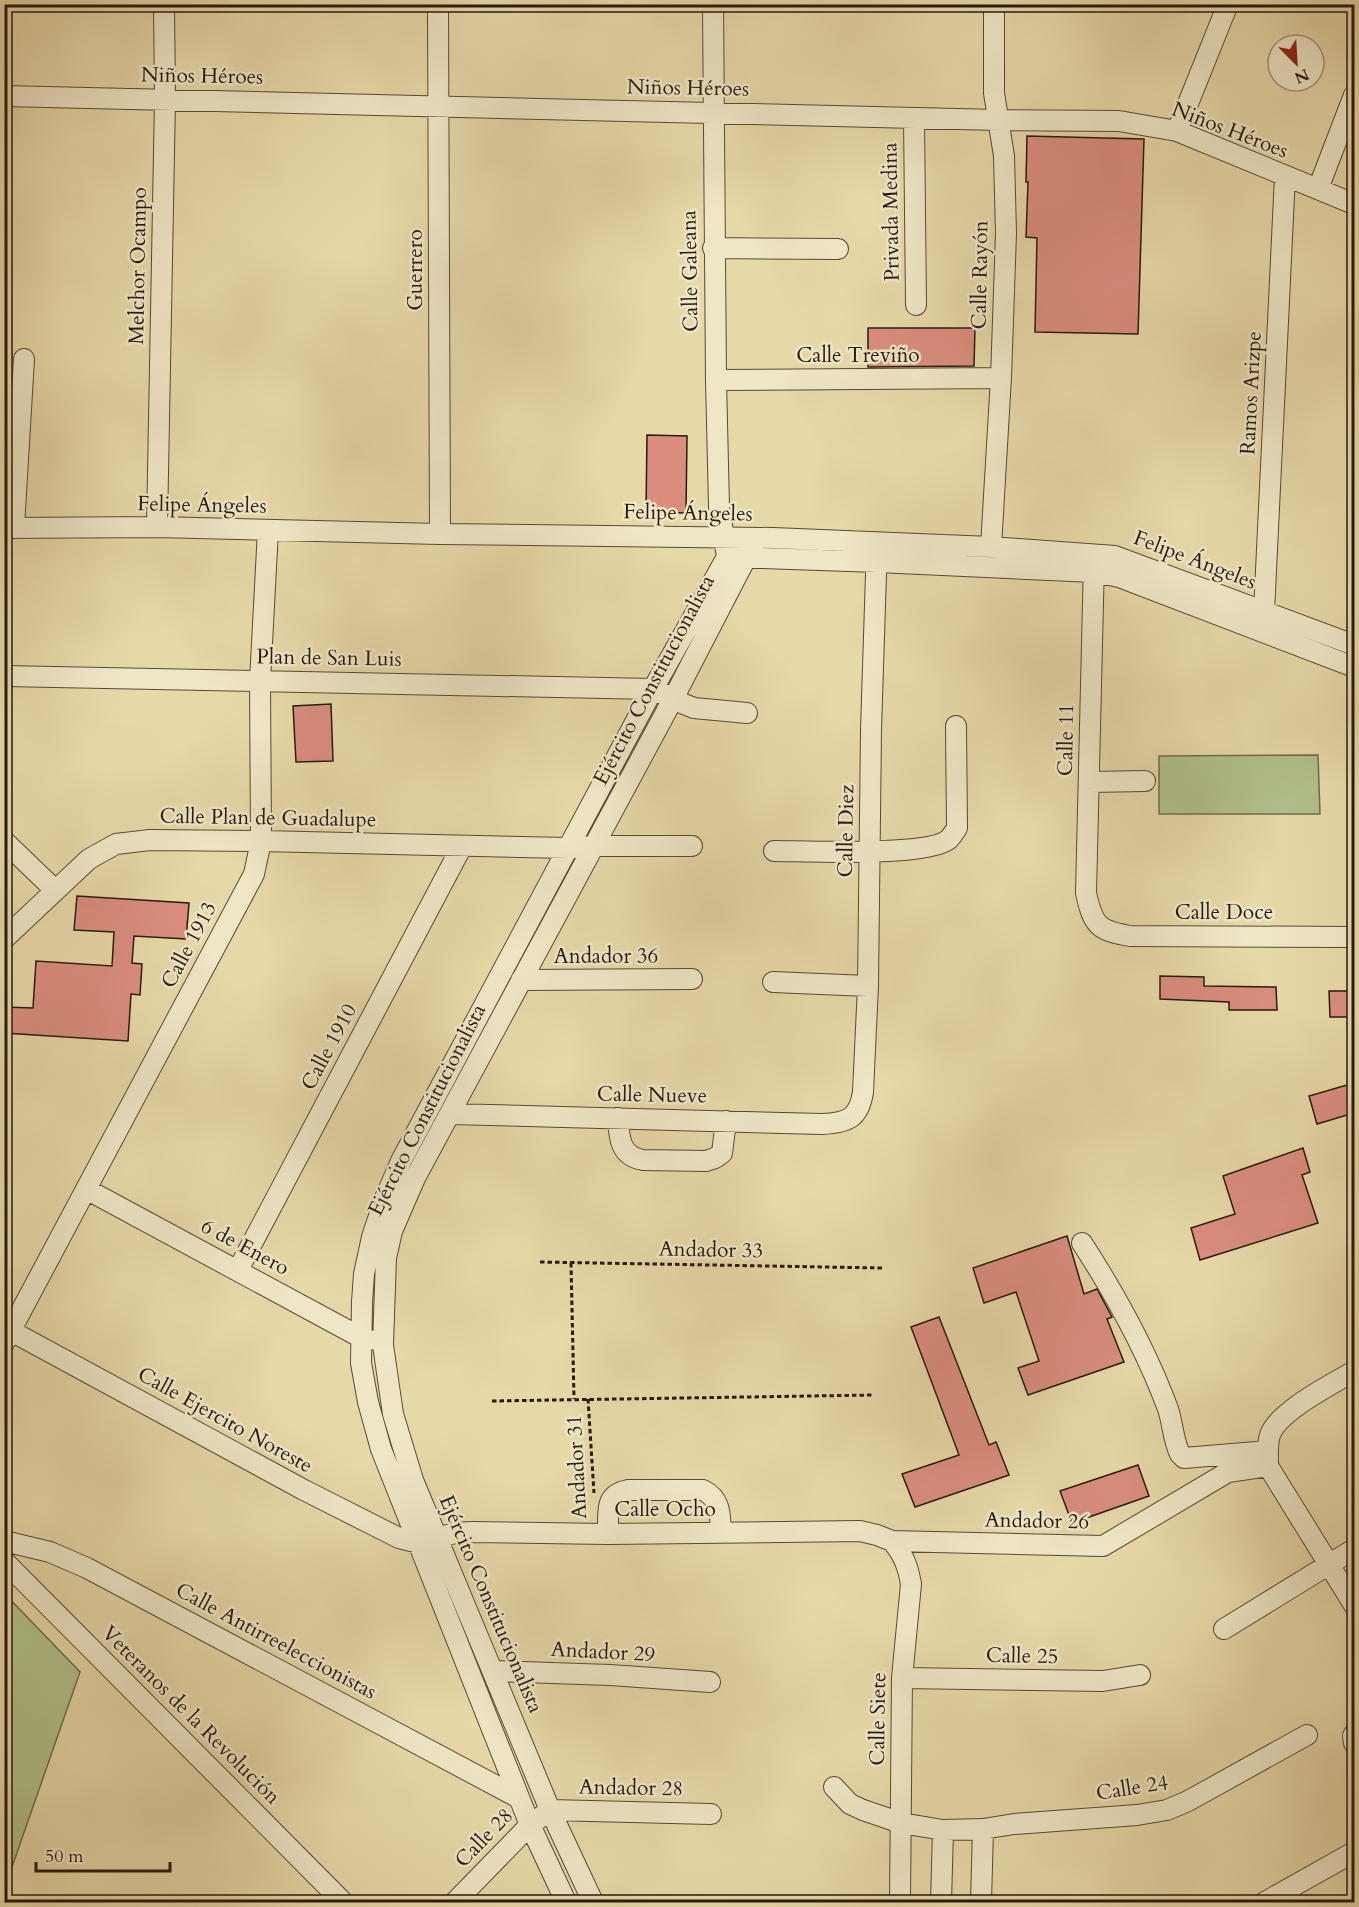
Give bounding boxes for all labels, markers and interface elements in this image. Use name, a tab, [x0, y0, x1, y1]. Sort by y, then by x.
north arrow	[1266, 33, 1326, 93]
street label: Niños Héroes	[141, 60, 263, 92]
text: N	[1291, 63, 1313, 89]
street label: Niños Héroes	[627, 72, 749, 104]
street label: Niños Héroes	[1168, 95, 1292, 165]
street label: Privada Medina	[875, 142, 907, 282]
street label: Melchor Ocampo	[122, 187, 154, 345]
street label: Calle Galeana	[674, 210, 706, 332]
street label: Calle Rayón	[965, 220, 995, 330]
street label: Guerrero	[401, 229, 430, 311]
street label: Ramos Arizpe	[1233, 330, 1269, 456]
street label: Calle Treviño	[796, 341, 920, 370]
street label: Felipe Ángeles	[137, 489, 267, 521]
street label: Felipe Ángeles	[623, 497, 753, 529]
street label: Felipe Ángeles	[1129, 523, 1261, 597]
street label: Ejército Constitucionalista	[586, 570, 722, 790]
street label: Plan de San Luis	[256, 642, 402, 674]
street label: Calle 11	[1051, 703, 1081, 777]
street label: Calle Diez	[831, 784, 861, 878]
street label: Calle Plan de Guadalupe	[159, 802, 377, 834]
street label: Calle 1913	[154, 897, 224, 993]
street label: Calle Doce	[1175, 898, 1273, 927]
street label: Andador 36	[554, 942, 658, 971]
street label: Calle 1910	[294, 999, 364, 1095]
street label: Ejército Constitucionalista	[361, 999, 493, 1221]
street label: Calle Nueve	[597, 1080, 707, 1110]
street label: 6 de Enero	[196, 1212, 294, 1282]
street label: Andador 33	[659, 1235, 763, 1265]
street label: Calle Ejercito Noreste	[132, 1360, 318, 1480]
street label: Andador 31	[560, 1414, 594, 1520]
street label: Ejército Constitucionalista	[432, 1491, 550, 1717]
street label: Calle Ocho	[614, 1495, 716, 1524]
street label: Andador 26	[985, 1506, 1089, 1536]
street label: Calle Antirreeleccionistas	[170, 1576, 382, 1706]
street label: Veteranos de la Revolución	[95, 1619, 287, 1811]
street label: Andador 29	[550, 1635, 656, 1669]
street label: Calle 25	[985, 1641, 1059, 1671]
street label: Calle Siete	[863, 1672, 893, 1766]
street label: Calle 24	[1094, 1768, 1170, 1808]
street label: Andador 28	[579, 1773, 683, 1803]
street label: Calle 28	[448, 1802, 520, 1874]
scale bar	[36, 1835, 170, 1873]
text: 50 m	[45, 1844, 84, 1869]

